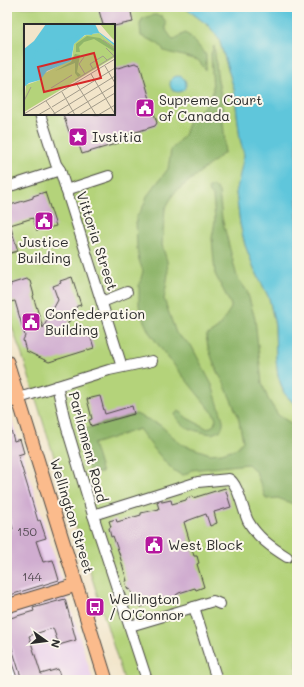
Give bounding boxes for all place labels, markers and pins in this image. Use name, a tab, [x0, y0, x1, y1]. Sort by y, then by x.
place label: Supreme Court of Canada	[159, 90, 262, 125]
public building icon: Supreme Court of Canada	[134, 97, 156, 119]
place icon: Ivstitia	[67, 126, 89, 148]
place label: Ivstitia	[92, 127, 142, 146]
public building icon: Justice Building	[33, 210, 55, 232]
place label: Justice Building	[17, 232, 71, 267]
place label: Confederation Building	[45, 304, 145, 339]
public building icon: Confederation Building	[20, 311, 42, 333]
public building icon: West Block	[143, 534, 165, 556]
place label: West Block	[168, 535, 243, 554]
place label: Wellington / O'Connor	[109, 589, 184, 624]
bus stop icon: Wellington / O'Connor	[84, 596, 106, 618]

